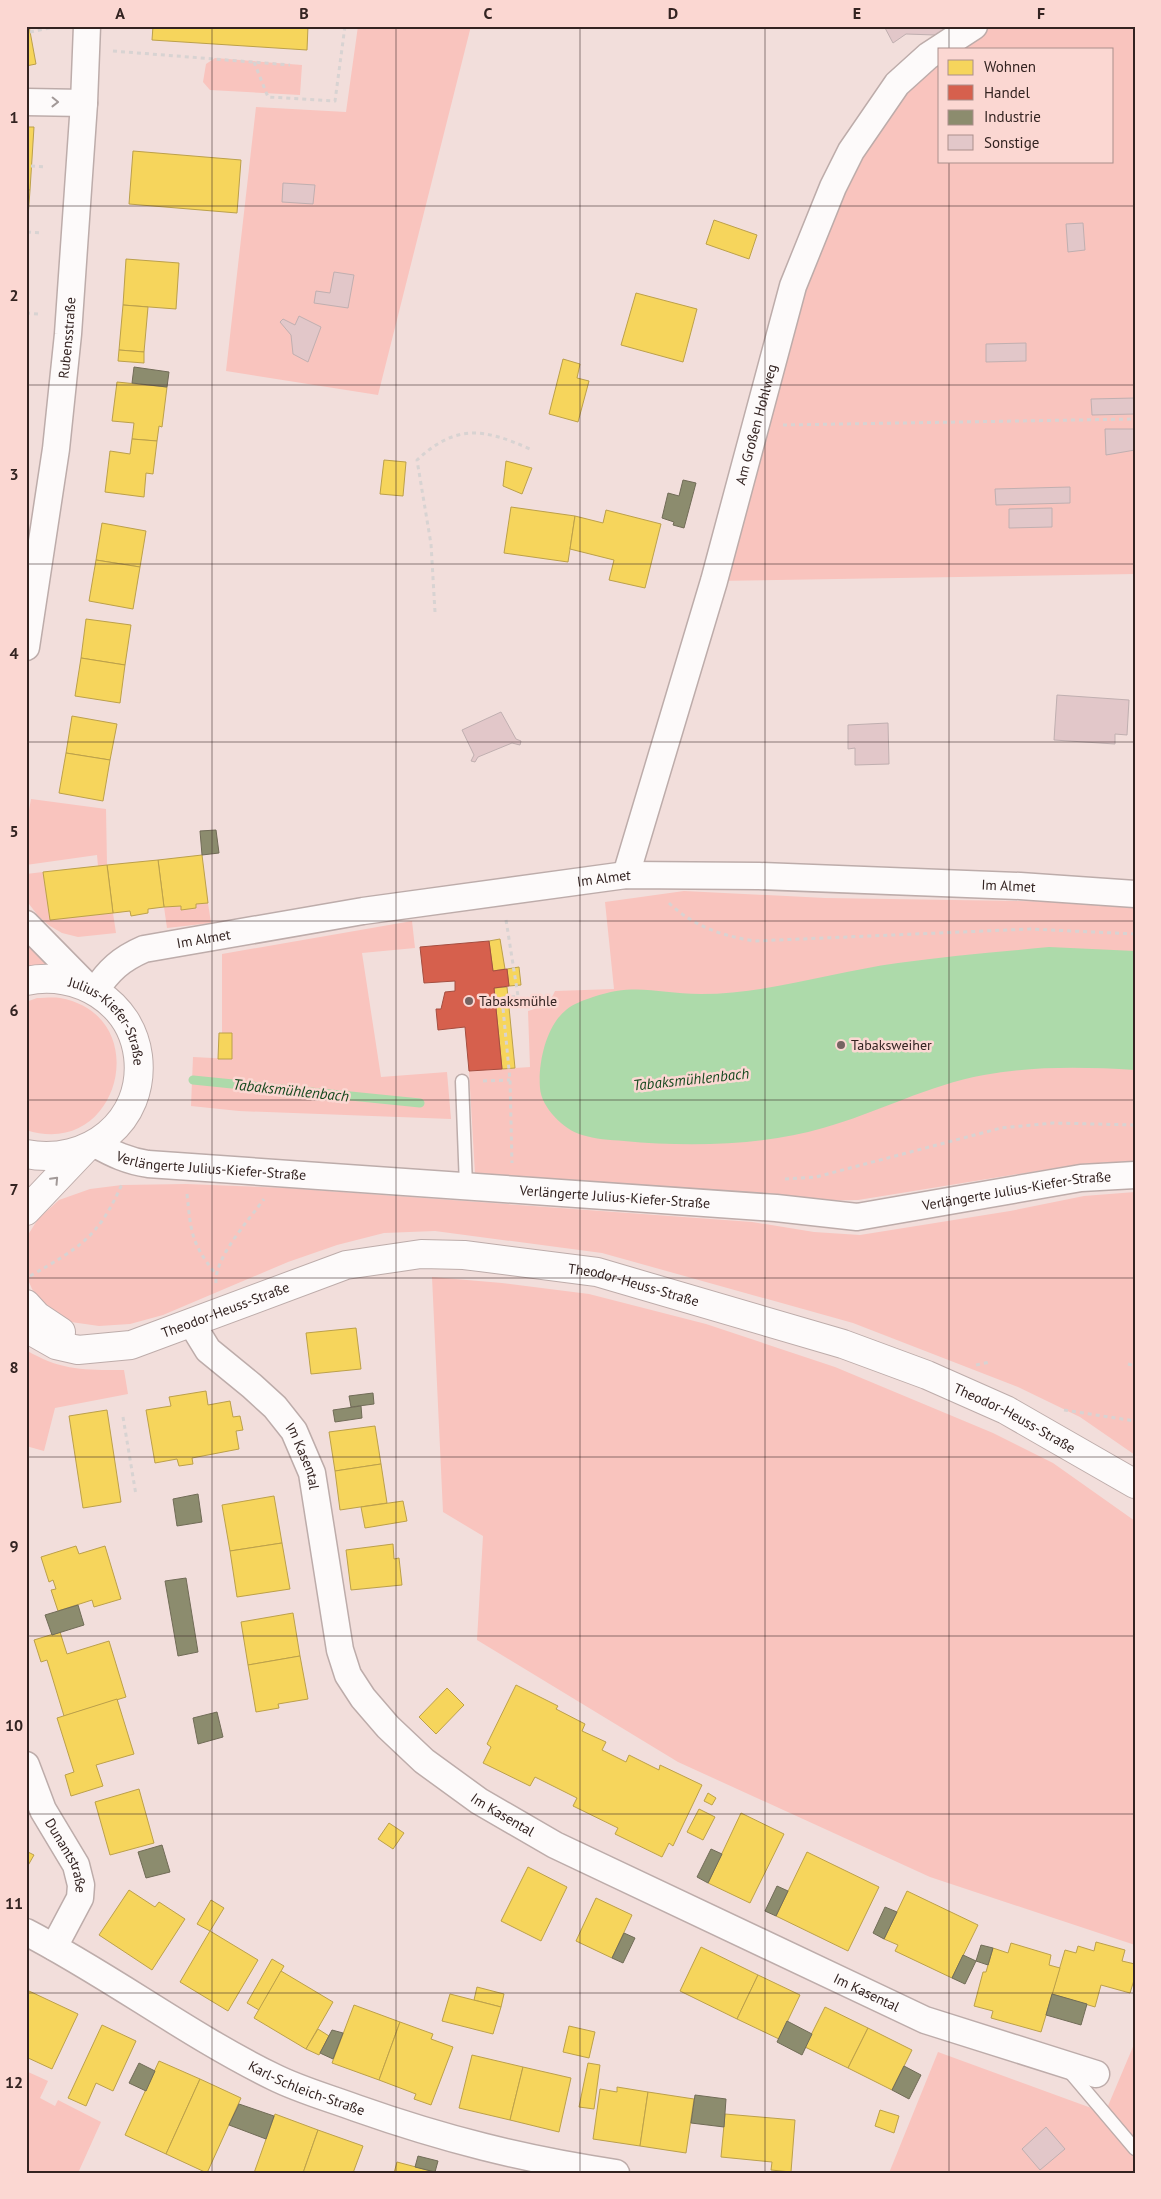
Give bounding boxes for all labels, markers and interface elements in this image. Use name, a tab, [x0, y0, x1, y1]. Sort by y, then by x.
text: A	[115, 3, 125, 23]
text: B	[299, 3, 309, 23]
text: C	[484, 3, 493, 23]
text: D	[668, 3, 678, 23]
text: E	[853, 3, 861, 23]
text: F	[1037, 3, 1045, 23]
legend	[938, 48, 1114, 162]
text: Wohnen	[984, 57, 1036, 76]
text: Handel	[984, 83, 1030, 102]
one-way arrow	[52, 97, 60, 108]
text: 1	[9, 107, 19, 127]
text: Industrie	[984, 107, 1041, 126]
text: Sonstige	[984, 133, 1039, 152]
text: 2	[9, 285, 19, 305]
street label: Rubensstraße	[54, 296, 80, 379]
street label: Am Großen Hohlweg	[731, 362, 781, 487]
text: 3	[9, 464, 19, 484]
text: 4	[9, 643, 19, 663]
text: 5	[9, 821, 19, 841]
street label: Im Almet	[576, 866, 631, 891]
street label: Im Almet	[981, 876, 1036, 896]
street label: Im Almet	[175, 925, 232, 952]
street label: Julius-Kiefer-Straße	[66, 972, 148, 1066]
place label: Tabaksmühle	[479, 992, 557, 1010]
marker: Tabaksmühle	[463, 995, 475, 1007]
text: 6	[9, 1000, 19, 1020]
place label: Tabaksweiher	[851, 1036, 932, 1054]
marker: Tabaksweiher	[835, 1039, 847, 1051]
water label: Tabaksmühlenbach	[632, 1063, 750, 1095]
water label: Tabaksmühlenbach	[232, 1074, 350, 1106]
street label: Verlängerte Julius-Kiefer-Straße	[113, 1146, 307, 1184]
street label: Verlängerte Julius-Kiefer-Straße	[920, 1167, 1112, 1215]
one-way arrow	[49, 1177, 58, 1186]
text: 7	[9, 1179, 19, 1199]
street label: Verlängerte Julius-Kiefer-Straße	[518, 1181, 711, 1212]
street label: Theodor-Heuss-Straße	[567, 1259, 701, 1310]
street label: Theodor-Heuss-Straße	[159, 1278, 292, 1342]
text: 8	[9, 1357, 19, 1377]
street label: Theodor-Heuss-Straße	[951, 1379, 1079, 1457]
street label: Im Kasental	[282, 1419, 323, 1491]
text: 9	[9, 1536, 19, 1556]
text: 10	[5, 1715, 23, 1735]
street label: Im Kasental	[467, 1789, 538, 1840]
street label: Dunantstraße	[41, 1815, 90, 1894]
text: 11	[5, 1893, 23, 1913]
street label: Im Kasental	[831, 1969, 902, 2016]
street label: Karl-Schleich-Straße	[245, 2057, 367, 2119]
text: 12	[5, 2072, 23, 2092]

